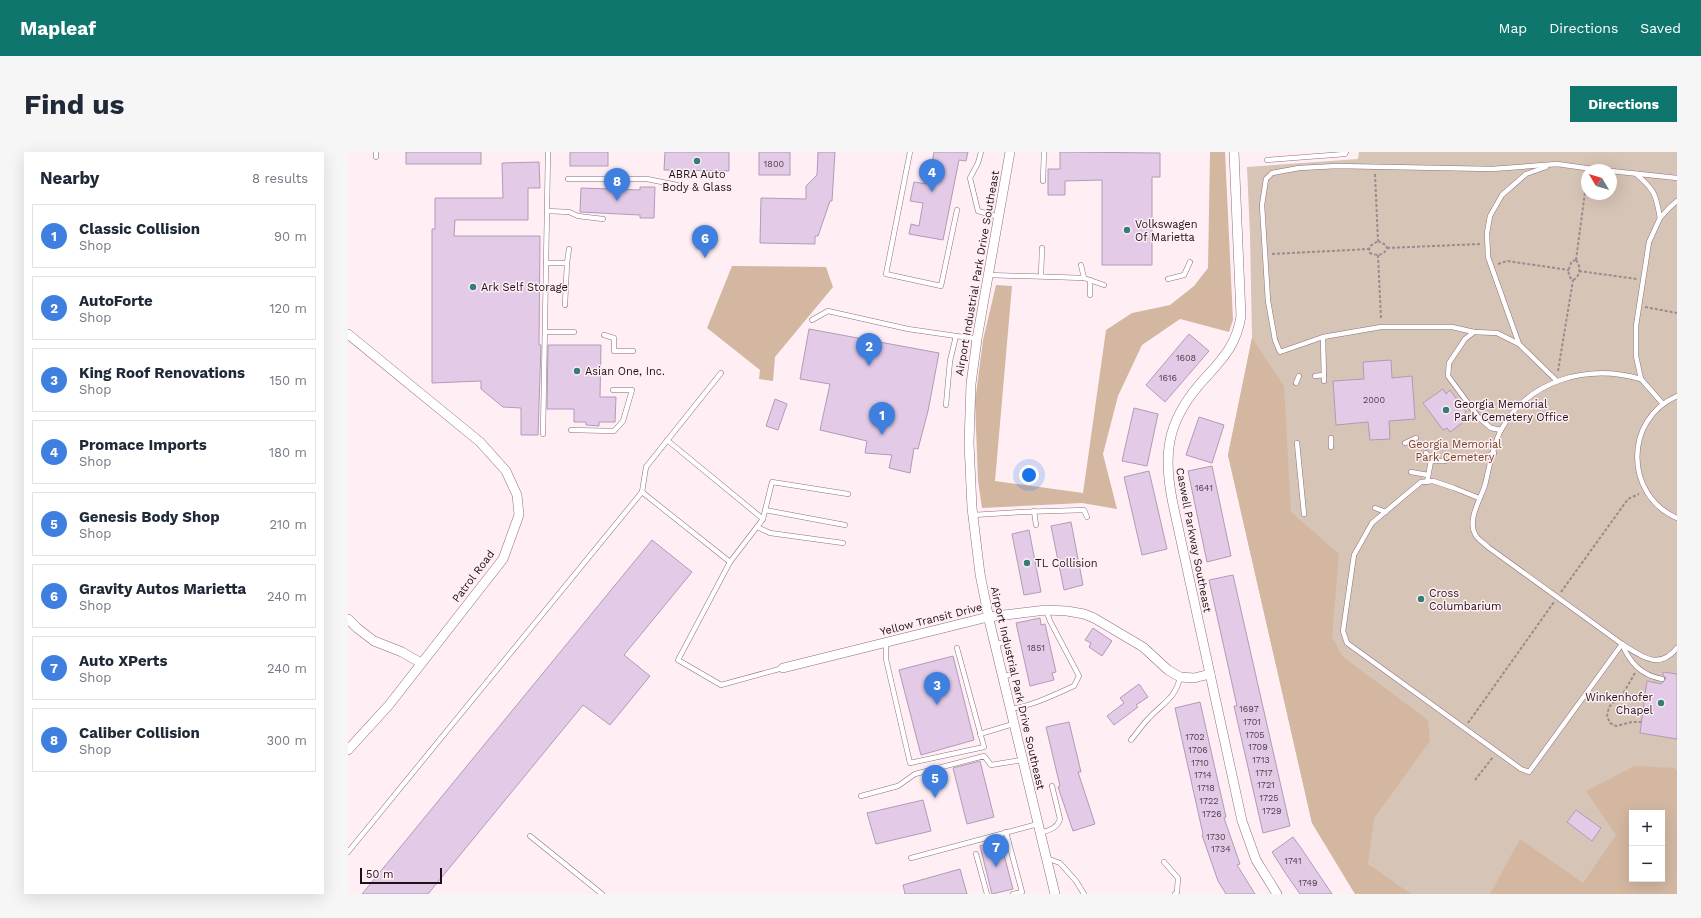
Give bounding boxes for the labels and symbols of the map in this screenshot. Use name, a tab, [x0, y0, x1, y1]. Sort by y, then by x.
marker: ABRA Auto Body & Glass	[692, 156, 702, 166]
house number: 1800	[764, 159, 785, 169]
pin: 4	[919, 159, 945, 192]
north arrow	[1581, 164, 1617, 200]
pin: 8	[604, 168, 630, 201]
place label: ABRA Auto Body & Glass	[662, 168, 732, 194]
street label: Airport Industrial Park Drive Southeast	[953, 169, 1002, 377]
place label: Volkswagen Of Marietta	[1135, 218, 1197, 244]
pin: 6	[692, 225, 718, 258]
marker: Volkswagen Of Marietta	[1122, 225, 1132, 235]
place label: Ark Self Storage	[481, 281, 568, 294]
marker: Ark Self Storage	[468, 282, 478, 292]
pin: 2	[856, 333, 882, 366]
house number: 1608	[1176, 353, 1196, 363]
place label: Asian One, Inc.	[585, 365, 665, 378]
marker: Asian One, Inc.	[572, 366, 582, 376]
house number: 1616	[1159, 373, 1177, 383]
house number: 2000	[1363, 395, 1385, 405]
place label: Georgia Memorial Park Cemetery Office	[1454, 398, 1569, 424]
pin: 1	[869, 402, 895, 435]
marker: Georgia Memorial Park Cemetery Office	[1441, 405, 1451, 415]
park label: Georgia Memorial Park Cemetery	[1408, 438, 1502, 464]
your location	[1019, 465, 1039, 485]
street label: Caswell Parkway Southeast	[1173, 467, 1214, 614]
house number: 1641	[1195, 483, 1213, 493]
street label: Patrol Road	[450, 548, 497, 605]
place label: TL Collision	[1035, 557, 1098, 570]
marker: TL Collision	[1022, 558, 1032, 568]
street label: Airport Industrial Park Drive Southeast	[988, 585, 1047, 791]
place label: Cross Columbarium	[1429, 587, 1502, 613]
marker: Cross Columbarium	[1416, 594, 1426, 604]
street label: Yellow Transit Drive	[879, 600, 984, 639]
house number: 1851	[1027, 643, 1045, 653]
pin: 3	[924, 672, 950, 705]
place label: Winkenhofer Chapel	[1585, 691, 1654, 717]
marker: Winkenhofer Chapel	[1656, 698, 1666, 708]
house number: 1697	[1239, 704, 1259, 714]
house number: 1701	[1243, 717, 1261, 727]
house number: 1705	[1245, 730, 1265, 740]
house number: 1702	[1185, 732, 1205, 742]
house number: 1709	[1248, 742, 1268, 752]
house number: 1706	[1188, 745, 1208, 755]
house number: 1713	[1252, 755, 1270, 765]
house number: 1710	[1191, 758, 1209, 768]
pin: 5	[922, 765, 948, 798]
house number: 1717	[1255, 768, 1273, 778]
house number: 1714	[1194, 770, 1212, 780]
house number: 1721	[1257, 780, 1275, 790]
house number: 1718	[1197, 783, 1215, 793]
house number: 1725	[1259, 793, 1279, 803]
house number: 1722	[1199, 796, 1219, 806]
house number: 1729	[1262, 806, 1282, 816]
house number: 1726	[1202, 809, 1222, 819]
house number: 1730	[1206, 832, 1226, 842]
pin: 7	[983, 834, 1009, 867]
house number: 1734	[1211, 844, 1231, 854]
house number: 1741	[1285, 856, 1301, 866]
scale bar	[360, 866, 442, 885]
house number: 1749	[1298, 878, 1318, 888]

